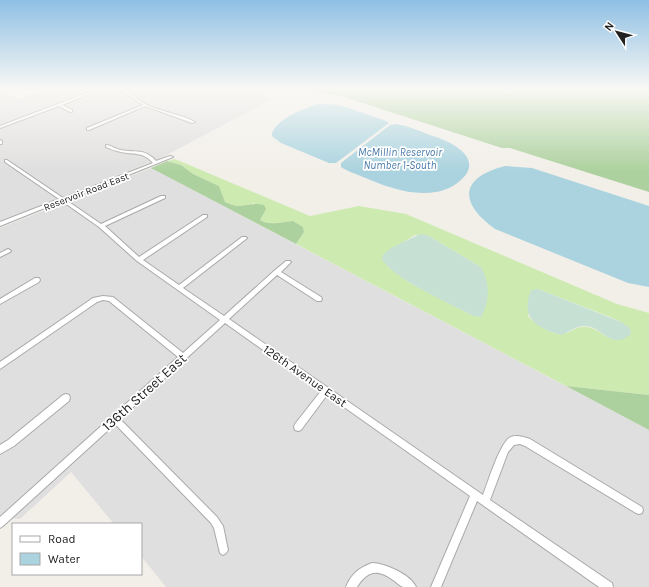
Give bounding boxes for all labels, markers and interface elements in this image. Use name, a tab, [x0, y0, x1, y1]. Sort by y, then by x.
north arrow	[597, 12, 637, 52]
text: N	[602, 19, 617, 33]
water label: McMillin Reservoir Number 1-South	[358, 146, 443, 172]
street label: Reservoir Road East	[42, 170, 131, 214]
street label: 126th Avenue East	[260, 342, 350, 410]
street label: 136th Street East	[99, 350, 190, 435]
legend	[12, 523, 142, 575]
text: Road	[48, 532, 76, 546]
text: Water	[48, 552, 81, 566]

